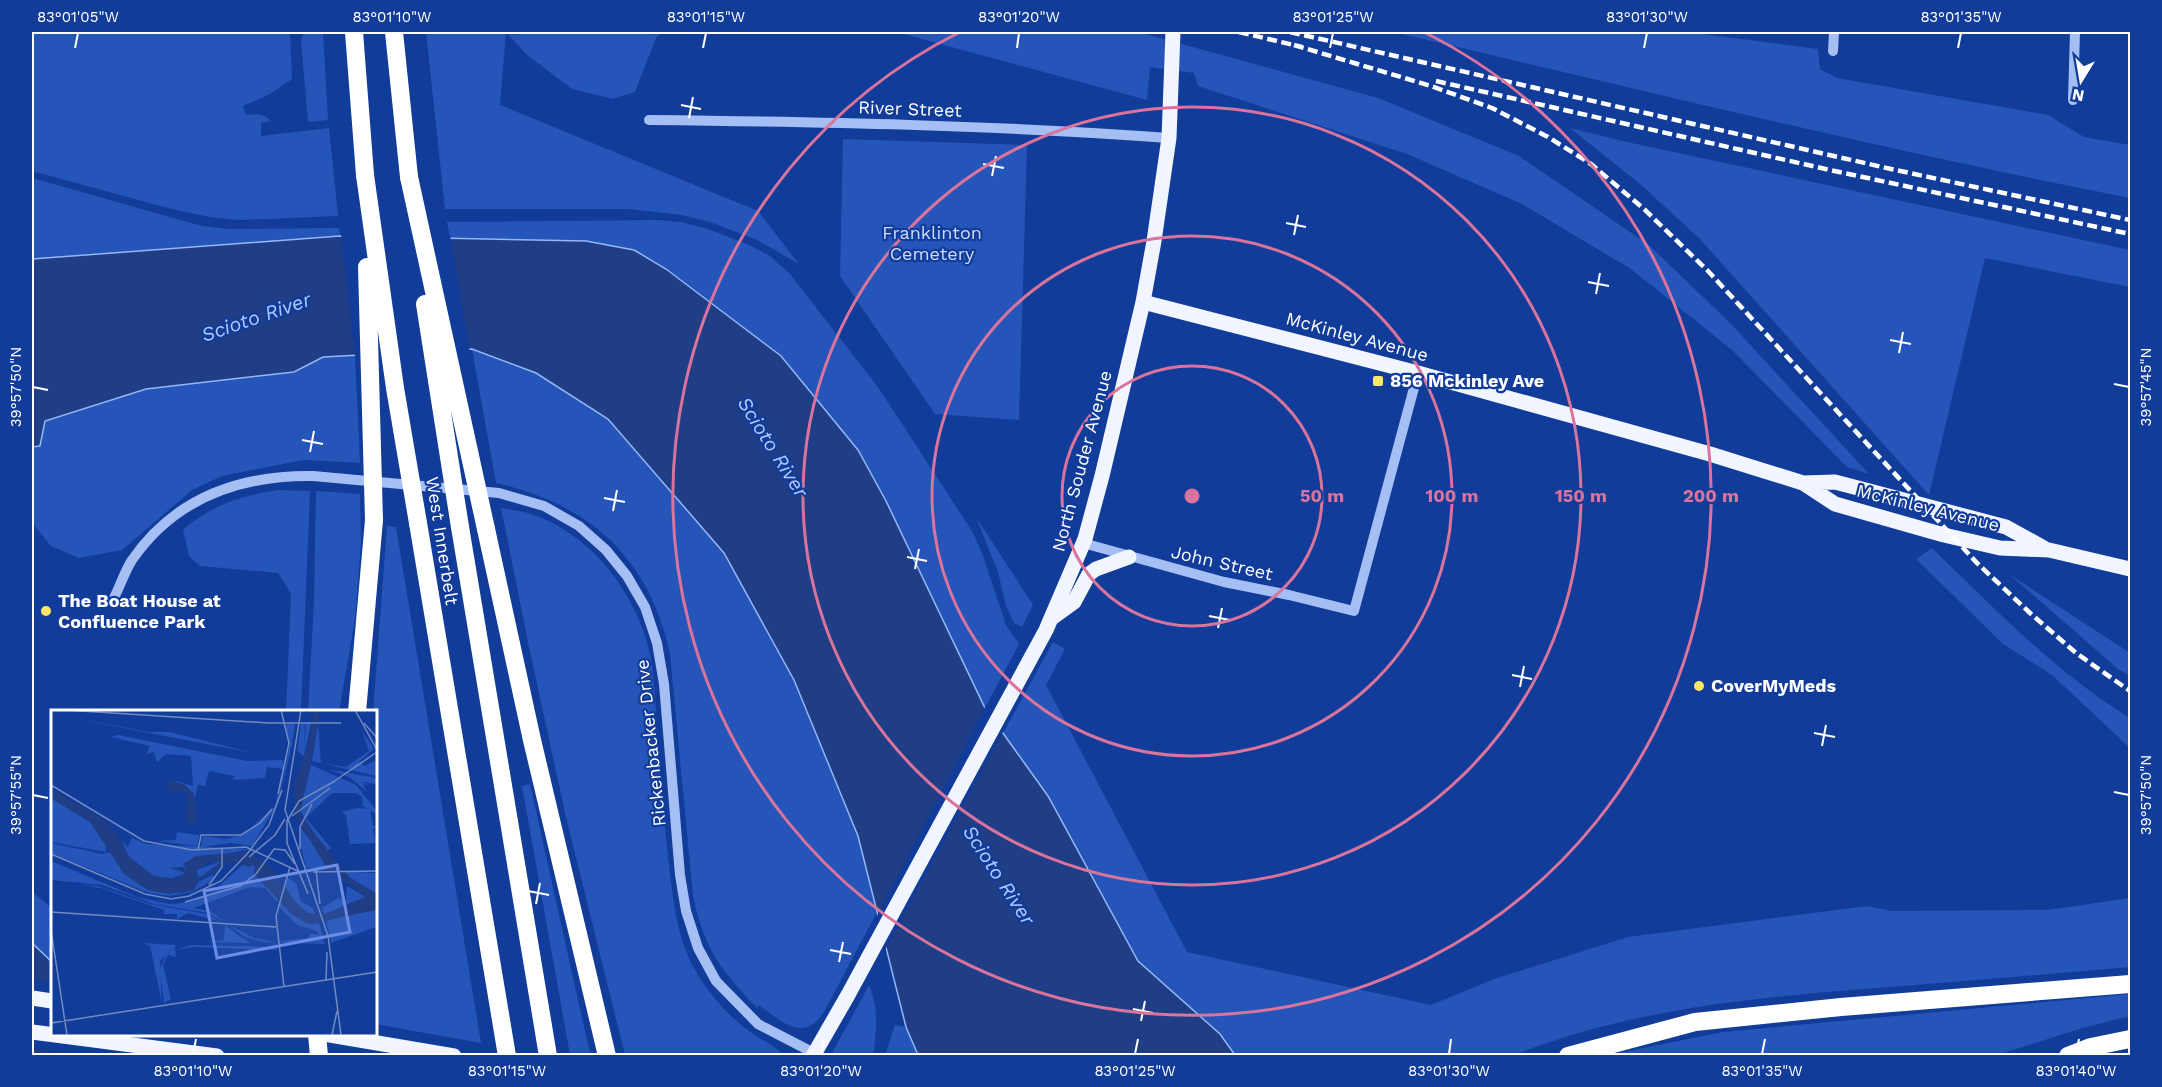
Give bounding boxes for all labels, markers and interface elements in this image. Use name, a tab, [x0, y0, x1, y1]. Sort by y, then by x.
text: 83°01'05"W	[37, 8, 119, 26]
text: 83°01'10"W	[353, 8, 431, 26]
text: 83°01'15"W	[667, 8, 745, 26]
text: 83°01'20"W	[978, 8, 1060, 26]
text: 83°01'25"W	[1292, 8, 1374, 26]
text: 83°01'30"W	[1606, 8, 1688, 26]
text: 83°01'35"W	[1920, 8, 2002, 26]
north arrow	[2051, 51, 2111, 111]
text: N	[2071, 85, 2086, 106]
street label: River Street	[858, 96, 963, 121]
park label: Franklinton Cemetery	[882, 222, 982, 264]
water label: Scioto River	[198, 287, 315, 347]
street label: McKinley Avenue	[1284, 307, 1431, 366]
text: 39°57'50"N	[7, 347, 25, 427]
text: 39°57'45"N	[2137, 347, 2155, 427]
street label: North Souder Avenue	[1047, 368, 1116, 554]
place label: 856 Mckinley Ave	[1390, 370, 1544, 391]
marker: 856 Mckinley Ave	[1371, 374, 1385, 388]
water label: Scioto River	[733, 392, 814, 503]
street label: West Innerbelt	[422, 475, 463, 607]
street label: McKinley Avenue	[1855, 480, 2002, 535]
text: 50 m	[1300, 485, 1344, 506]
text: 100 m	[1425, 485, 1479, 506]
text: 150 m	[1555, 485, 1607, 506]
text: 200 m	[1683, 485, 1739, 506]
centre of rings	[1182, 486, 1202, 506]
street label: John Street	[1169, 541, 1275, 584]
place label: The Boat House at Confluence Park	[58, 590, 221, 632]
marker: The Boat House at Confluence Park	[39, 604, 53, 618]
street label: Rickenbacker Drive	[631, 659, 670, 828]
place label: CoverMyMeds	[1711, 675, 1836, 696]
marker: CoverMyMeds	[1692, 679, 1706, 693]
inset map	[51, 710, 376, 1036]
text: 39°57'55"N	[7, 755, 25, 835]
text: 39°57'50"N	[2137, 755, 2155, 835]
water label: Scioto River	[958, 821, 1041, 930]
text: 83°01'10"W	[154, 1062, 232, 1080]
text: 83°01'15"W	[468, 1062, 546, 1080]
text: 83°01'20"W	[780, 1062, 862, 1080]
text: 83°01'25"W	[1094, 1062, 1176, 1080]
text: 83°01'30"W	[1408, 1062, 1490, 1080]
text: 83°01'35"W	[1721, 1062, 1803, 1080]
text: 83°01'40"W	[2036, 1062, 2116, 1080]

